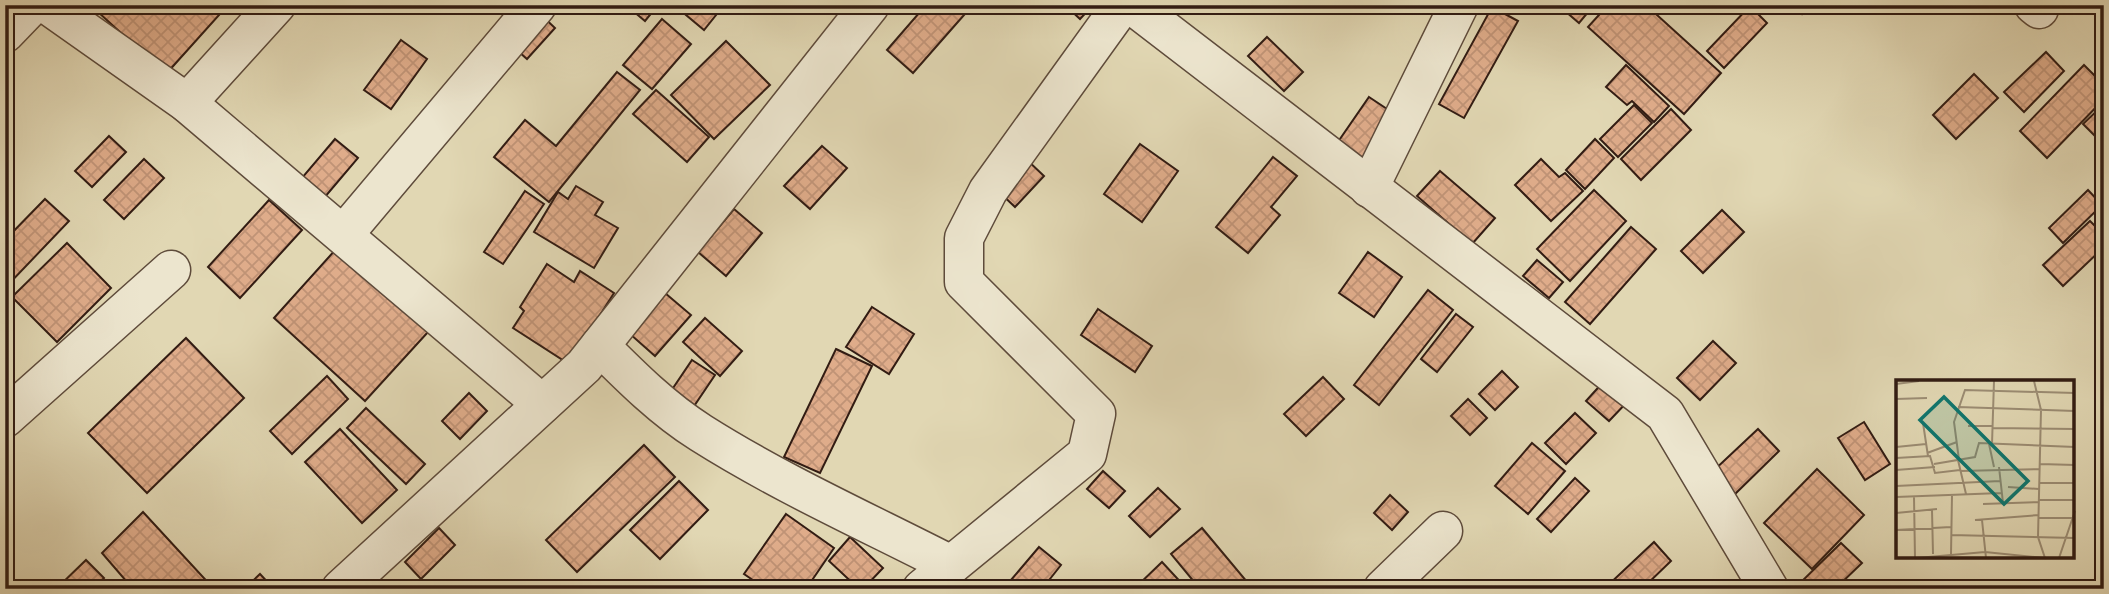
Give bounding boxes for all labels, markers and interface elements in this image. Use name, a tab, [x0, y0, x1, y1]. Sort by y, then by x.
inset map	[1896, 380, 2074, 559]

